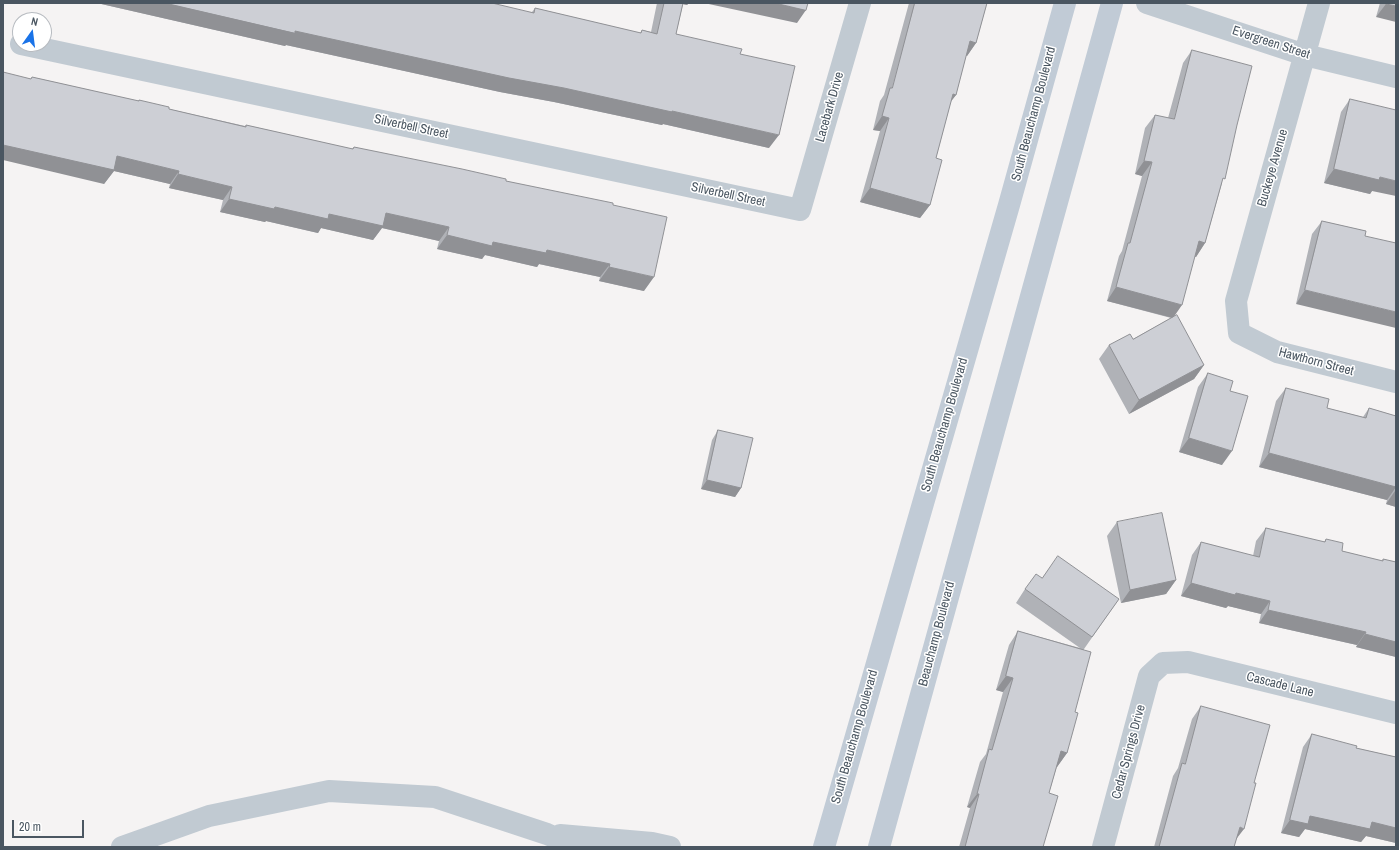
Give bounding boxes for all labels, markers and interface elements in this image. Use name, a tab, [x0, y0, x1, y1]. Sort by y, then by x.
north arrow	[12, 12, 52, 52]
text: N	[30, 14, 40, 29]
street label: Evergreen Street	[1230, 23, 1312, 63]
street label: South Beauchamp Boulevard	[1009, 45, 1059, 183]
street label: Lacebark Drive	[813, 70, 847, 144]
street label: Silverbell Street	[373, 112, 449, 142]
street label: Buckeye Avenue	[1255, 127, 1291, 209]
street label: Silverbell Street	[690, 180, 766, 210]
street label: Hawthorn Street	[1277, 344, 1355, 380]
street label: South Beauchamp Boulevard	[918, 356, 972, 494]
street label: Beauchamp Boulevard	[916, 580, 958, 688]
street label: South Beauchamp Boulevard	[828, 668, 882, 806]
street label: Cascade Lane	[1245, 669, 1315, 701]
street label: Cedar Springs Drive	[1109, 703, 1149, 801]
scale bar	[14, 812, 86, 838]
text: 20 m	[19, 819, 41, 835]

